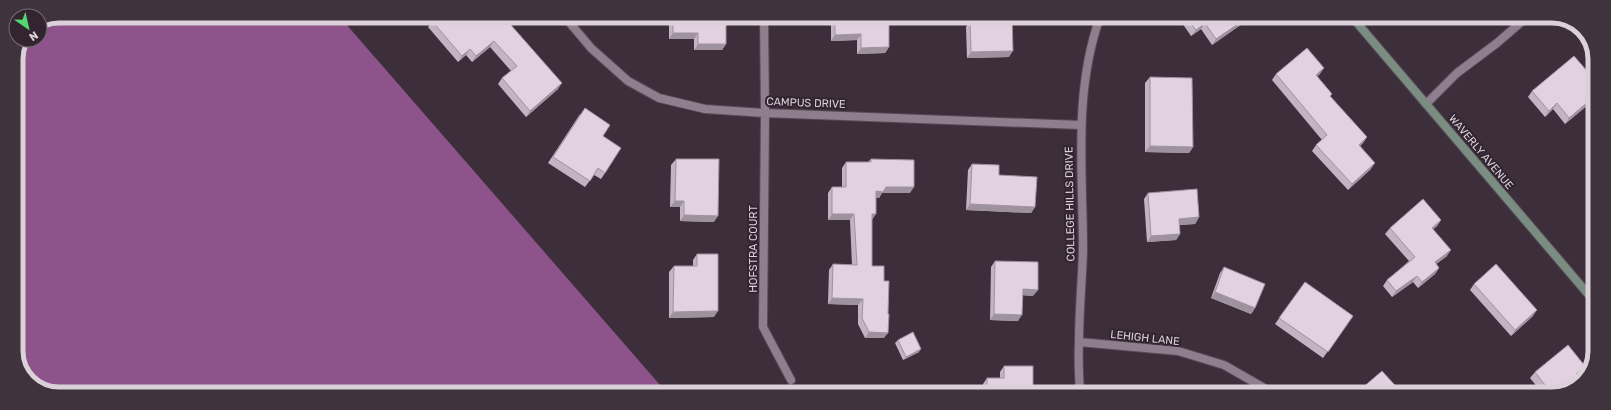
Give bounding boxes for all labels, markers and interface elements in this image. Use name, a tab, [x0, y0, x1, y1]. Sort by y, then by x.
north arrow	[8, 8, 48, 48]
text: N	[26, 28, 40, 44]
street label: CAMPUS DRIVE	[766, 95, 846, 111]
street label: WAVERLY AVENUE	[1446, 112, 1516, 192]
street label: COLLEGE HILLS DRIVE	[1062, 146, 1078, 262]
street label: HOFSTRA COURT	[747, 205, 760, 293]
street label: LEHIGH LANE	[1110, 328, 1181, 348]

